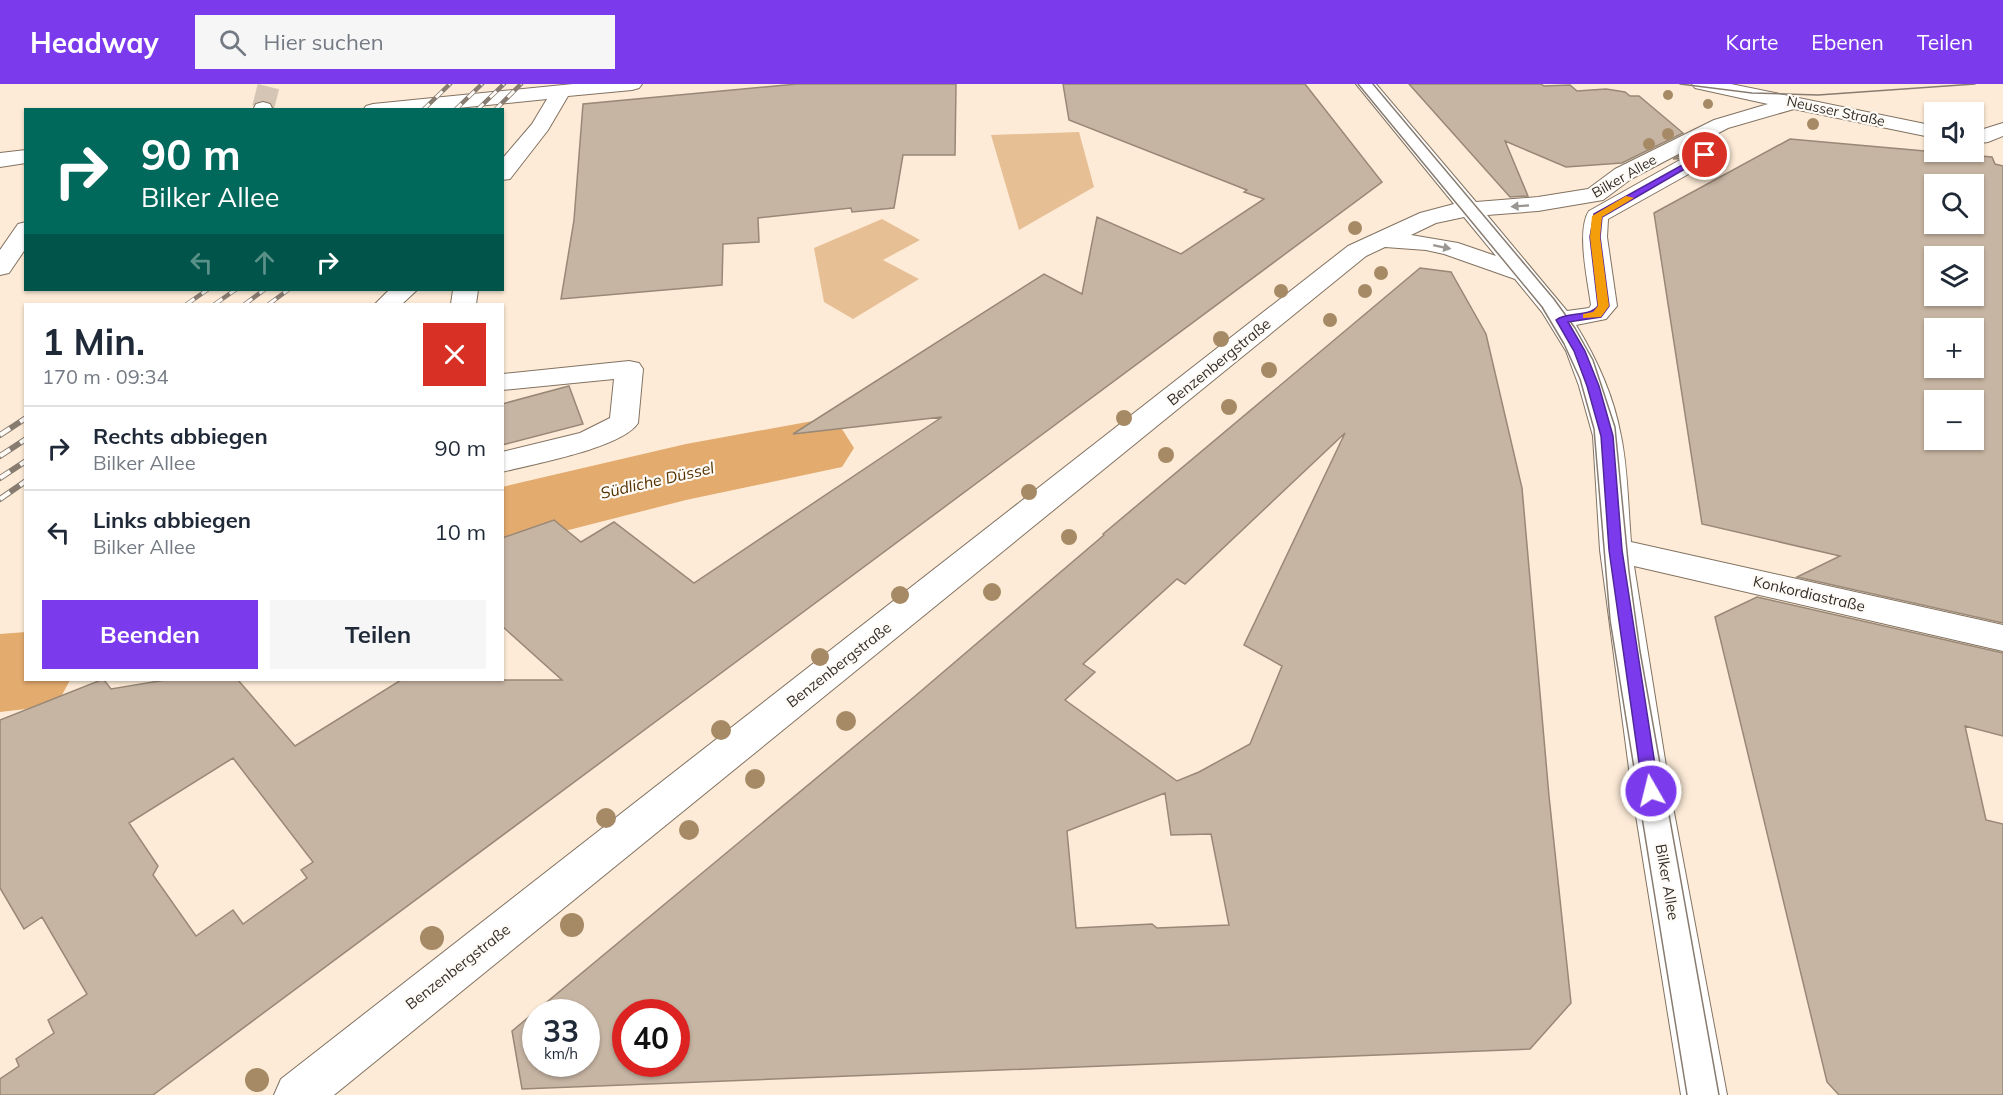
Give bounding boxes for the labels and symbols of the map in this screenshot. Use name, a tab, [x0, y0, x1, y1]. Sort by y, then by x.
street label: Neusser Straße	[1785, 92, 1887, 130]
pin	[1679, 129, 1730, 180]
street label: Bilker Allee	[1588, 150, 1660, 202]
one-way arrow	[1510, 201, 1529, 210]
one-way arrow	[1433, 242, 1451, 252]
street label: Benzenbergstraße	[1163, 314, 1274, 409]
water label: Südliche Düssel	[598, 457, 716, 503]
street label: Konkordiastraße	[1751, 571, 1867, 616]
street label: Benzenbergstraße	[782, 618, 895, 711]
position arrow	[1619, 759, 1683, 823]
street label: Bilker Allee	[1651, 842, 1684, 921]
street label: Benzenbergstraße	[401, 920, 514, 1013]
speed limit sign: 40	[612, 999, 690, 1077]

